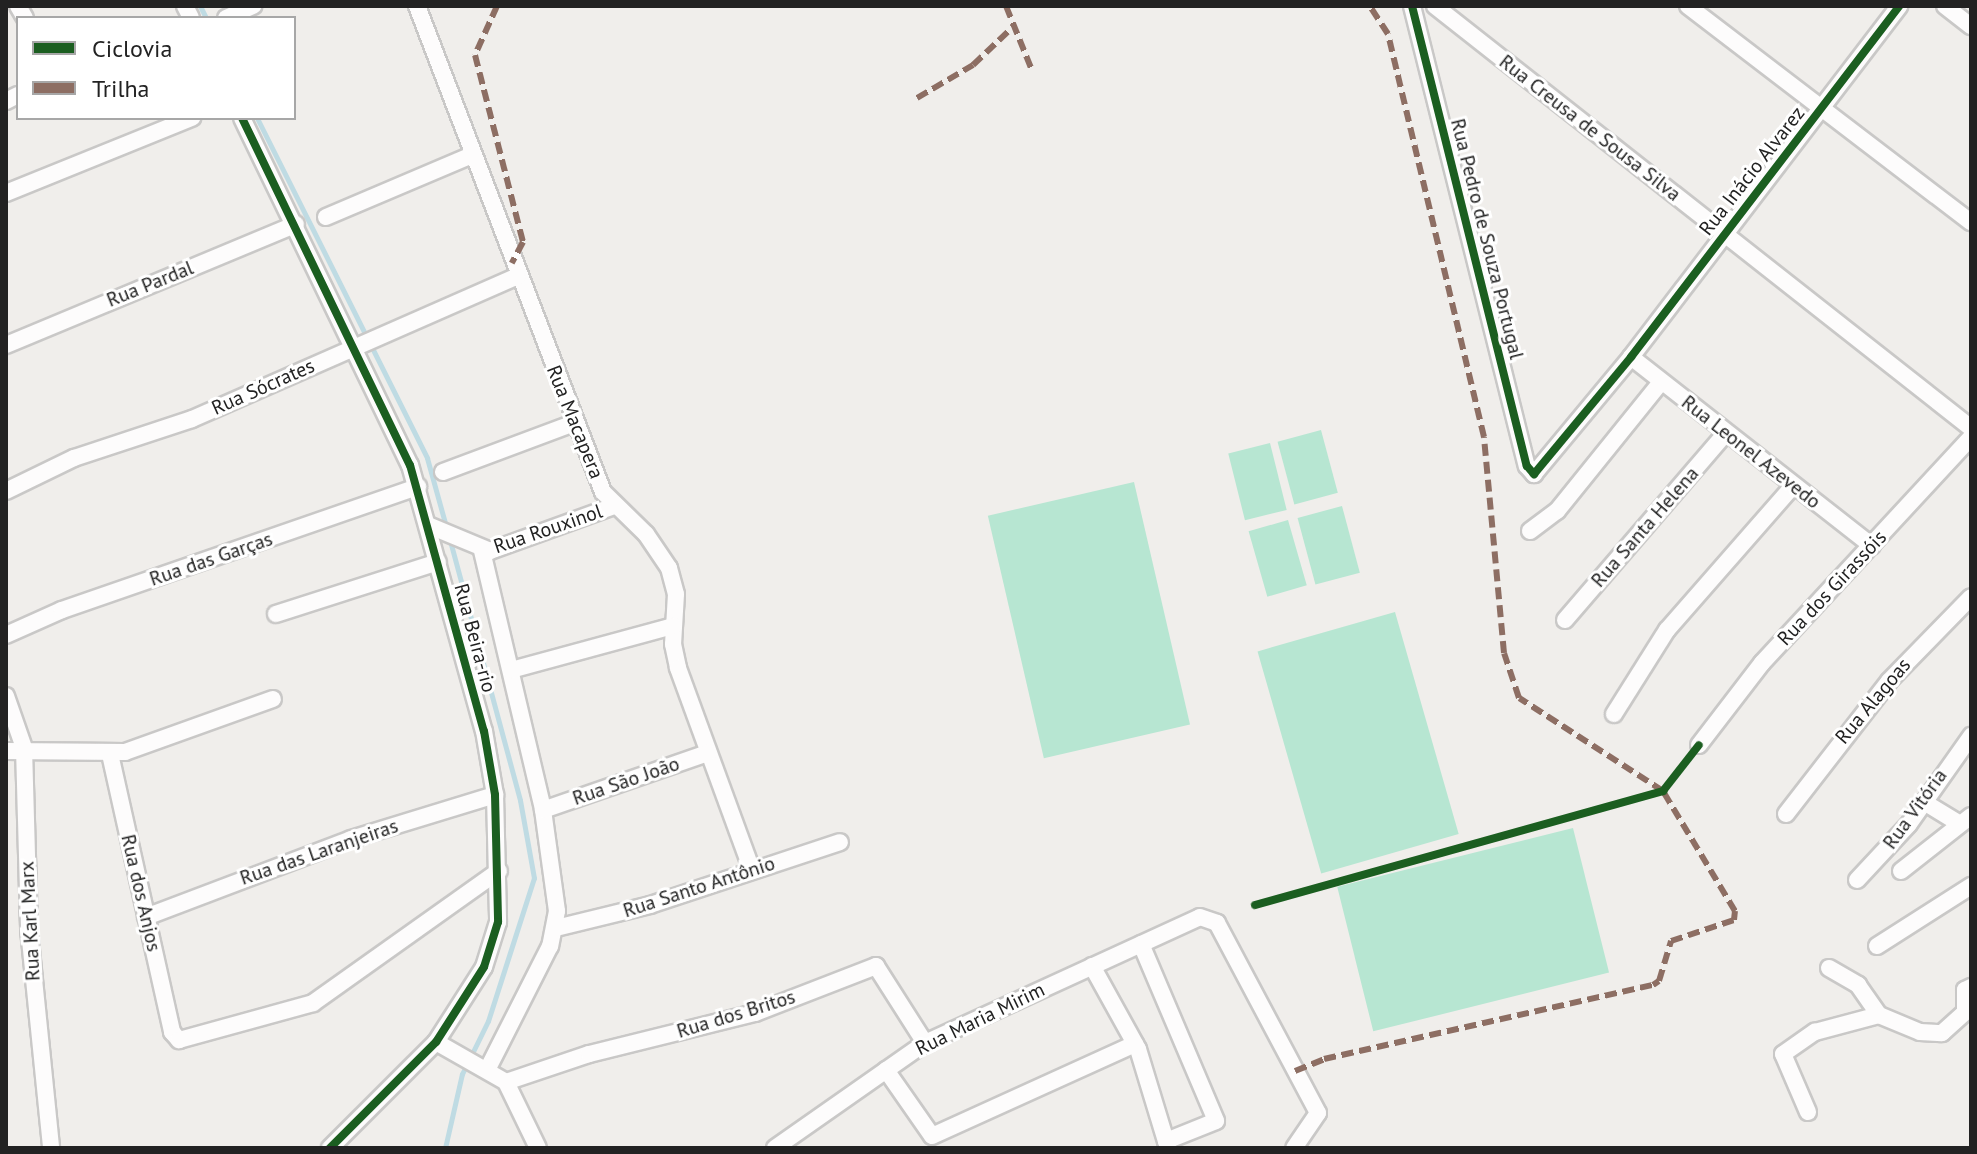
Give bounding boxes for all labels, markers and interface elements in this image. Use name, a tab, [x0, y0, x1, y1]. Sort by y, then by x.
legend	[16, 16, 296, 120]
text: Ciclovia	[92, 33, 172, 64]
street label: Rua Creusa de Sousa Silva	[1494, 50, 1686, 206]
text: Trilha	[92, 73, 149, 104]
street label: Rua Inácio Alvarez	[1694, 102, 1810, 240]
street label: Rua Pedro de Souza Portugal	[1445, 116, 1529, 362]
street label: Rua Pardal	[103, 256, 197, 312]
street label: Rua Sócrates	[208, 354, 318, 420]
street label: Rua Macapera	[541, 362, 609, 482]
street label: Rua Leonel Azevedo	[1676, 390, 1826, 514]
street label: Rua Santa Helena	[1586, 462, 1704, 592]
street label: Rua Rouxinol	[491, 499, 605, 559]
street label: Rua dos Girassóis	[1773, 525, 1891, 651]
street label: Rua das Garças	[146, 527, 276, 591]
street label: Rua Beira-rio	[449, 581, 501, 695]
street label: Rua Alagoas	[1830, 653, 1916, 749]
street label: Rua São João	[569, 752, 683, 810]
street label: Rua Vitória	[1878, 764, 1952, 854]
street label: Rua das Laranjeiras	[237, 814, 401, 890]
street label: Rua dos Anjos	[116, 832, 166, 954]
street label: Rua Santo Antônio	[620, 851, 778, 923]
street label: Rua Karl Marx	[15, 860, 45, 982]
street label: Rua Maria Mirim	[912, 977, 1048, 1061]
street label: Rua dos Britos	[674, 985, 798, 1043]

